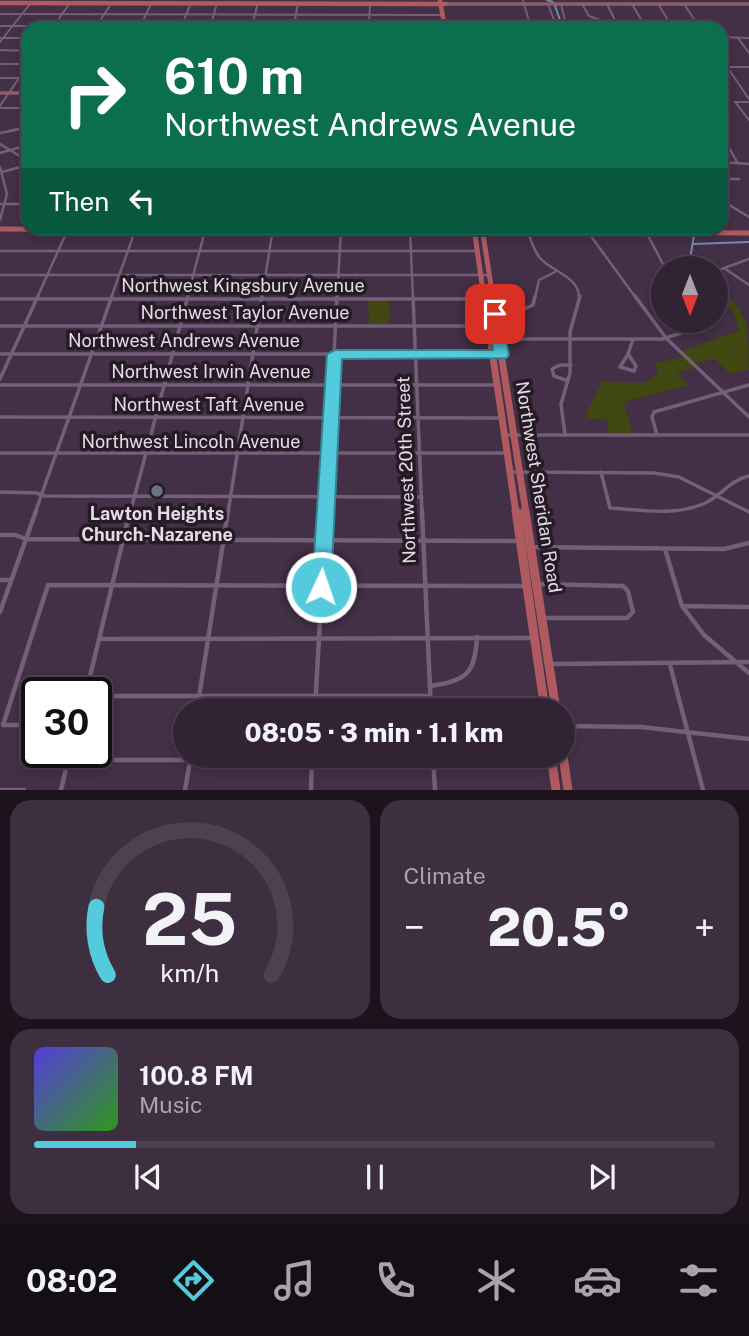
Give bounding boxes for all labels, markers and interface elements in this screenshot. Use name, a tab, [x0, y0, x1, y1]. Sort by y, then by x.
text: 610 m	[164, 47, 304, 105]
icon: right	[49, 49, 140, 140]
text: Northwest Andrews Avenue	[164, 106, 576, 143]
icon: left	[123, 182, 161, 220]
text: Then	[49, 186, 109, 217]
north arrow	[651, 256, 728, 332]
map controls	[651, 256, 728, 333]
street label: Northwest Kingsbury Avenue	[121, 275, 365, 296]
pin	[465, 284, 525, 344]
icon: arrive	[476, 295, 514, 333]
street label: Northwest Taylor Avenue	[140, 302, 350, 323]
street label: Northwest Andrews Avenue	[68, 330, 300, 351]
street label: Northwest Irwin Avenue	[111, 361, 311, 382]
street label: Northwest 20th Street	[392, 376, 420, 564]
street label: Northwest Sheridan Road	[512, 380, 566, 594]
street label: Northwest Taft Avenue	[114, 394, 304, 415]
street label: Northwest Lincoln Avenue	[82, 431, 300, 452]
marker: Lawton Heights Church-Nazarene	[149, 483, 165, 499]
place label: Lawton Heights Church-Nazarene	[81, 503, 233, 545]
position arrow	[284, 550, 358, 624]
speed limit sign: 30	[21, 677, 112, 768]
text: 08:05 · 3 min · 1.1 km	[245, 717, 503, 748]
text: Climate	[404, 862, 486, 889]
text: 25	[142, 877, 237, 962]
text: 20.5°	[487, 897, 631, 958]
text: −	[404, 905, 425, 950]
text: +	[694, 905, 715, 950]
text: km/h	[160, 958, 219, 988]
text: 100.8 FM	[139, 1060, 254, 1091]
text: Music	[139, 1091, 203, 1118]
icon: previous	[129, 1158, 167, 1196]
icon: pause	[356, 1158, 394, 1196]
icon: next	[583, 1158, 621, 1196]
icon: directions	[169, 1256, 218, 1305]
icon: music	[270, 1256, 319, 1305]
icon: phone	[371, 1256, 420, 1305]
icon: climate	[472, 1256, 521, 1305]
icon: car	[573, 1256, 622, 1305]
icon: filters	[674, 1256, 723, 1305]
text: 08:02	[26, 1262, 118, 1299]

